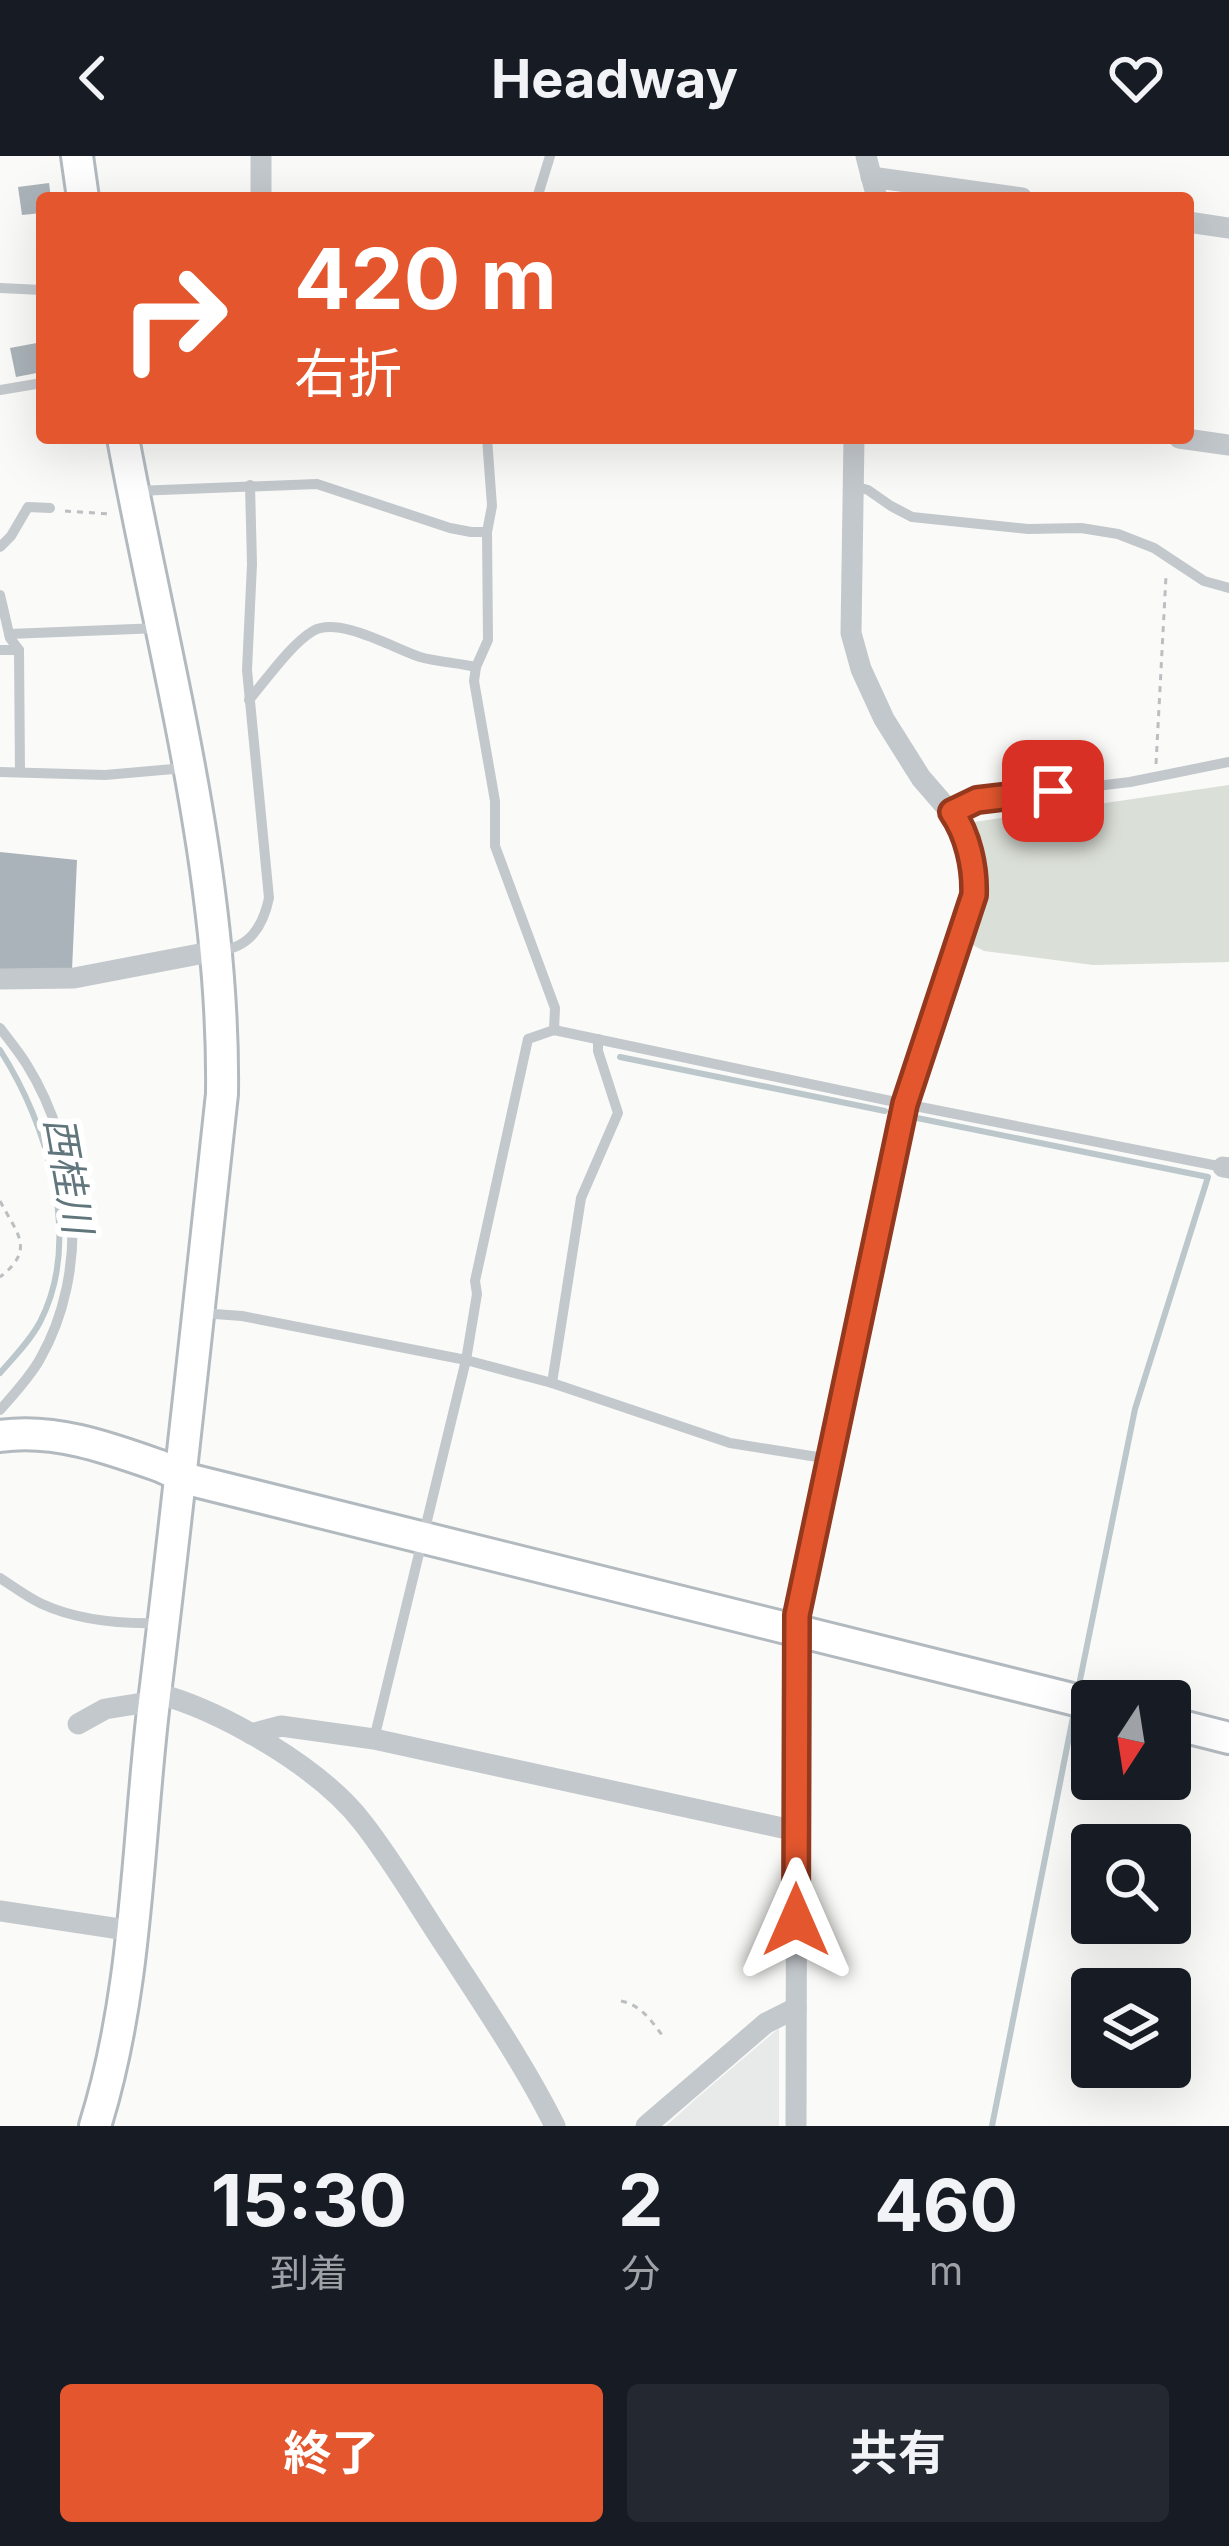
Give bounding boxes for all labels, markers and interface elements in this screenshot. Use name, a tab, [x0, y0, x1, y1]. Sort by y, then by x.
icon: back	[60, 45, 126, 111]
icon: heart	[1103, 45, 1169, 111]
text: Headway	[491, 46, 738, 111]
text: 420 m	[294, 228, 557, 329]
icon: right	[96, 240, 252, 396]
text: 右折	[294, 341, 402, 406]
pin	[1002, 740, 1104, 842]
icon: arrive	[1020, 758, 1086, 824]
water label: 西桂川	[36, 1113, 103, 1241]
north arrow	[1071, 1680, 1191, 1800]
map controls	[1071, 1680, 1191, 2088]
button: search	[1071, 1824, 1191, 1944]
position arrow	[733, 1857, 859, 1983]
button: layers	[1071, 1968, 1191, 2088]
text: 15:30	[211, 2156, 407, 2243]
text: 2	[618, 2156, 663, 2243]
text: 460	[874, 2161, 1018, 2248]
text: m	[929, 2247, 963, 2294]
text: 到着	[270, 2249, 348, 2296]
text: 分	[621, 2249, 660, 2296]
button: 終了	[60, 2384, 603, 2522]
button: 共有	[627, 2384, 1169, 2522]

